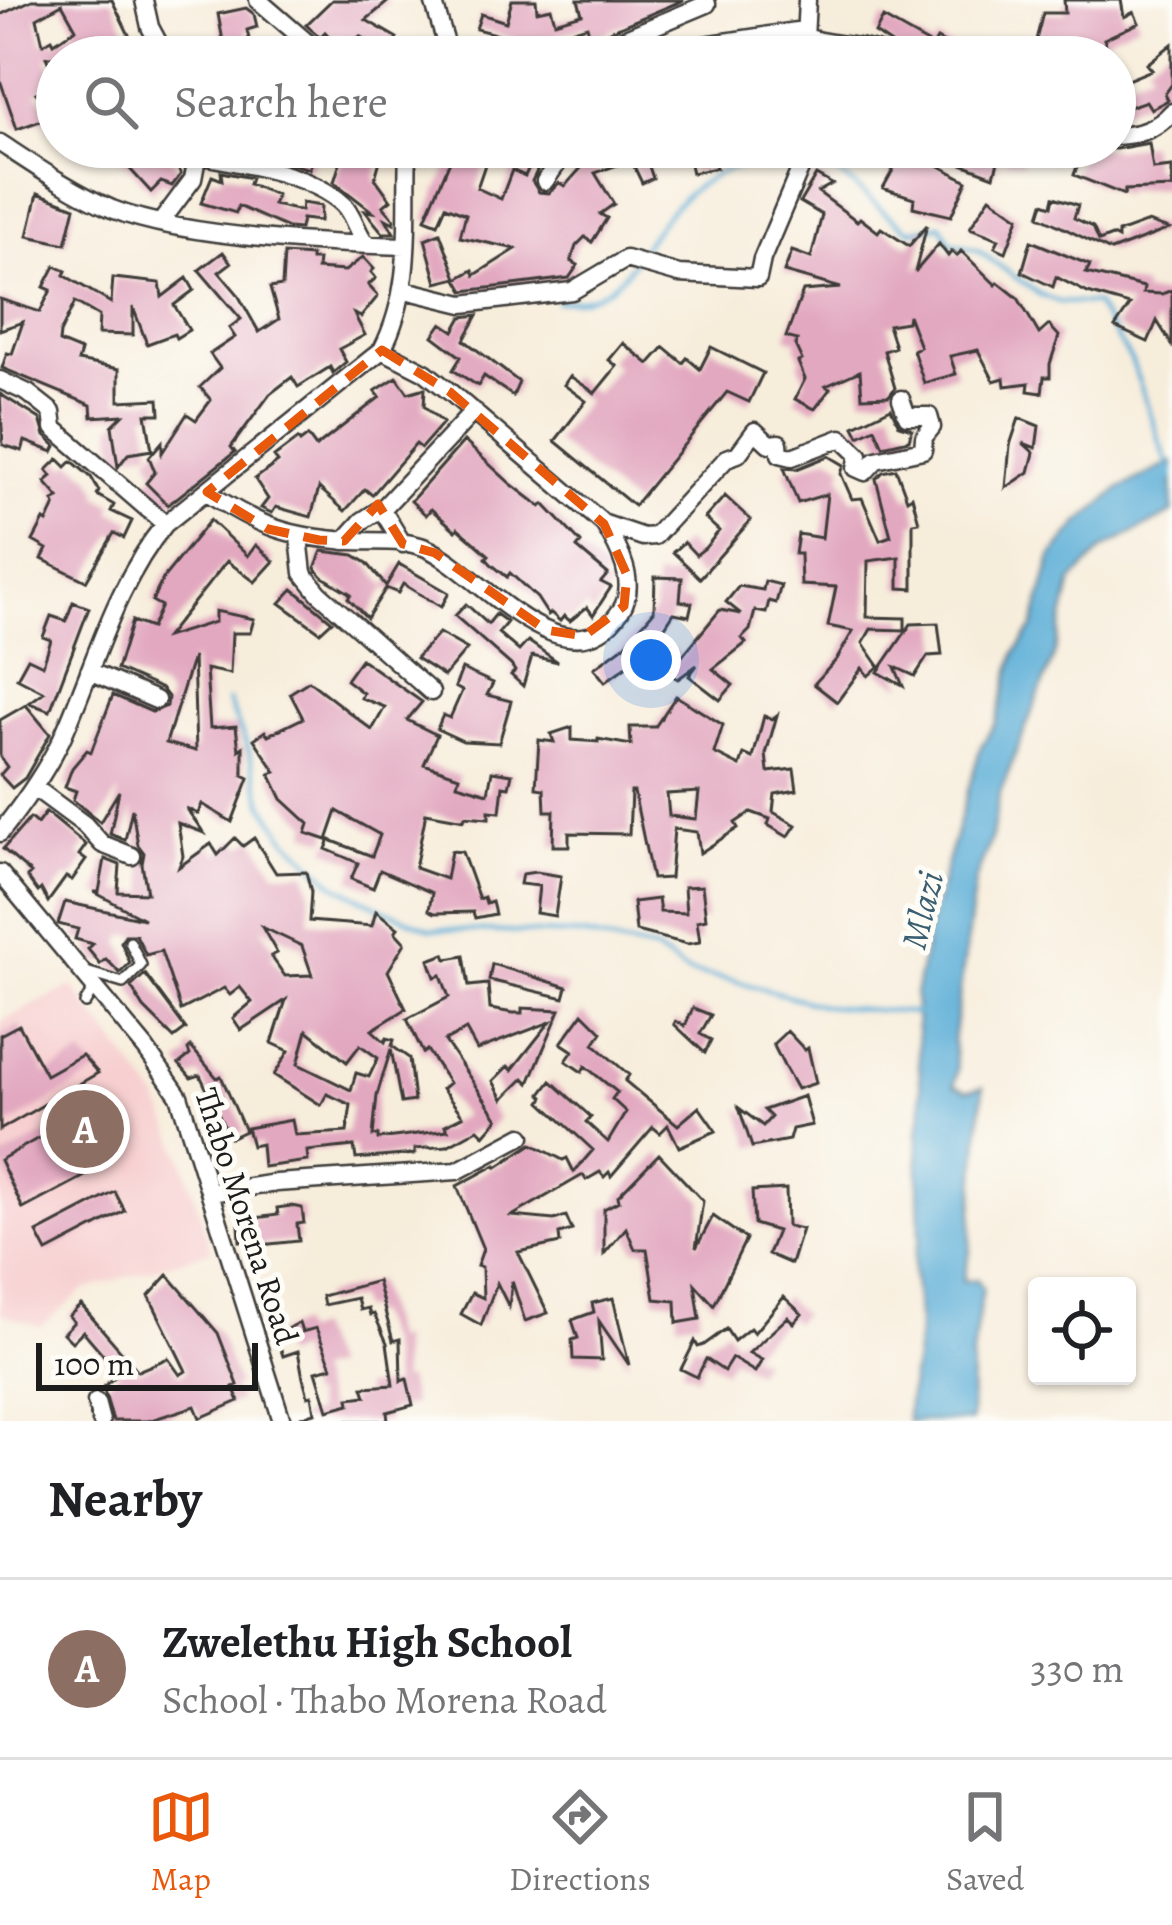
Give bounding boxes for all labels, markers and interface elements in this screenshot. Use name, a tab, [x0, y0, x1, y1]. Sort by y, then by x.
search box	[36, 36, 1136, 168]
icon: search	[78, 69, 144, 135]
text: Search here	[174, 71, 388, 133]
your location	[621, 630, 681, 690]
water label: Mlazi	[889, 866, 955, 954]
street label: Thabo Morena Road	[184, 1082, 310, 1350]
pin: A	[46, 1084, 124, 1174]
map controls	[1028, 1277, 1136, 1385]
button: locate	[1028, 1277, 1136, 1385]
scale bar	[36, 1337, 258, 1390]
text: 100 m	[54, 1341, 134, 1386]
text: Nearby	[48, 1464, 202, 1534]
text: Zwelethu High School	[162, 1611, 572, 1673]
text: A	[75, 1642, 99, 1695]
text: 330 m	[1031, 1642, 1124, 1695]
text: School · Thabo Morena Road	[162, 1673, 607, 1726]
tab: Map	[148, 1784, 214, 1901]
tab: Directions	[509, 1784, 651, 1901]
tab: Saved	[946, 1784, 1024, 1901]

